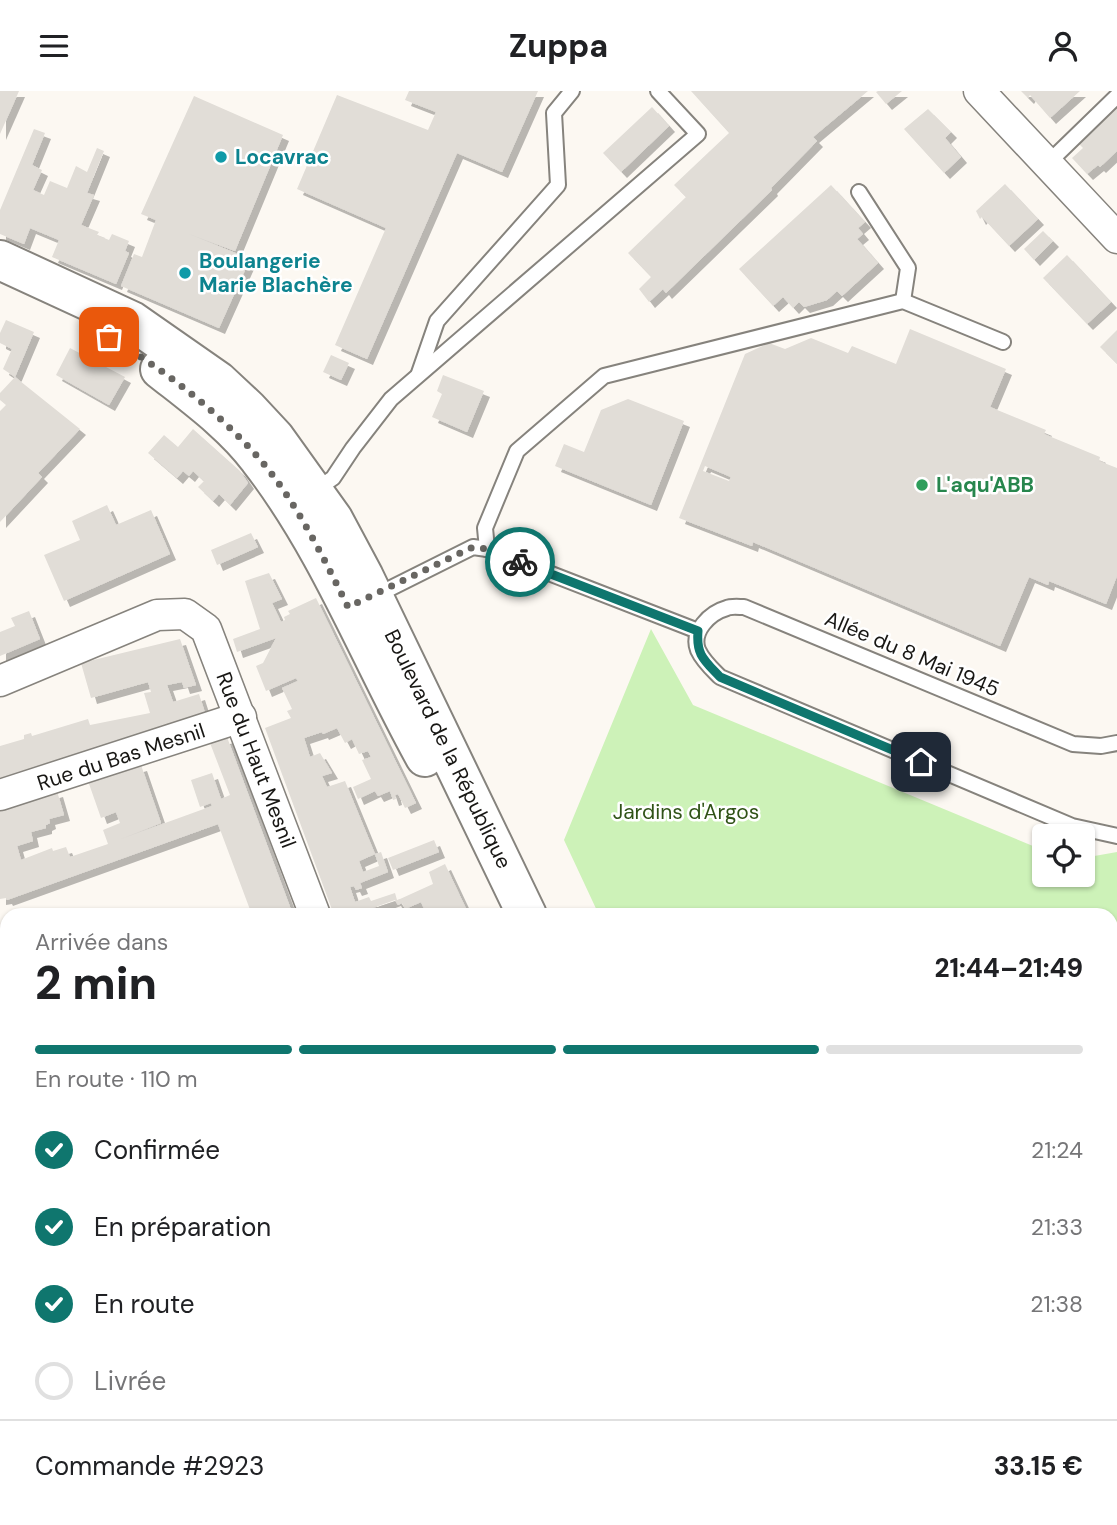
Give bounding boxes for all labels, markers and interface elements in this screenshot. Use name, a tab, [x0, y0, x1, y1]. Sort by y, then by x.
text: Zuppa	[509, 25, 608, 67]
icon: menu	[35, 27, 73, 65]
icon: person	[1044, 27, 1082, 65]
place label: Locavrac	[235, 143, 329, 171]
marker: Locavrac	[213, 149, 229, 165]
place label: Boulangerie Marie Blachère	[199, 247, 353, 299]
marker: Boulangerie Marie Blachère	[177, 265, 193, 281]
pin	[79, 307, 139, 367]
icon: bag	[90, 318, 128, 356]
place label: L'aqu'ABB	[936, 471, 1034, 499]
marker: L'aqu'ABB	[914, 477, 930, 493]
courier	[485, 527, 555, 597]
icon: bike	[501, 543, 539, 581]
street label: Allée du 8 Mai 1945	[821, 605, 1003, 703]
street label: Boulevard de la République	[378, 625, 518, 873]
street label: Rue du Haut Mesnil	[210, 668, 302, 852]
street label: Rue du Bas Mesnil	[33, 717, 209, 797]
pin	[891, 732, 951, 792]
icon: home	[902, 743, 940, 781]
park label: Jardins d'Argos	[613, 798, 759, 826]
map controls	[1032, 824, 1095, 887]
button: locate	[1032, 824, 1095, 887]
text: Arrivée dans	[35, 927, 168, 957]
text: 21:44–21:49	[934, 951, 1083, 985]
text: 2 min	[35, 953, 157, 1013]
text: En route · 110 m	[35, 1064, 197, 1094]
icon: check	[35, 1131, 73, 1169]
text: Confirmée	[94, 1133, 220, 1167]
text: 21:24	[1031, 1135, 1083, 1165]
icon: check	[35, 1208, 73, 1246]
text: En préparation	[94, 1210, 271, 1244]
text: 21:33	[1031, 1212, 1083, 1242]
icon: check	[35, 1285, 73, 1323]
text: En route	[94, 1287, 195, 1321]
text: 21:38	[1030, 1289, 1083, 1319]
text: Livrée	[94, 1364, 166, 1398]
text: Commande #2923	[35, 1449, 264, 1483]
text: 33.15 €	[994, 1449, 1083, 1483]

